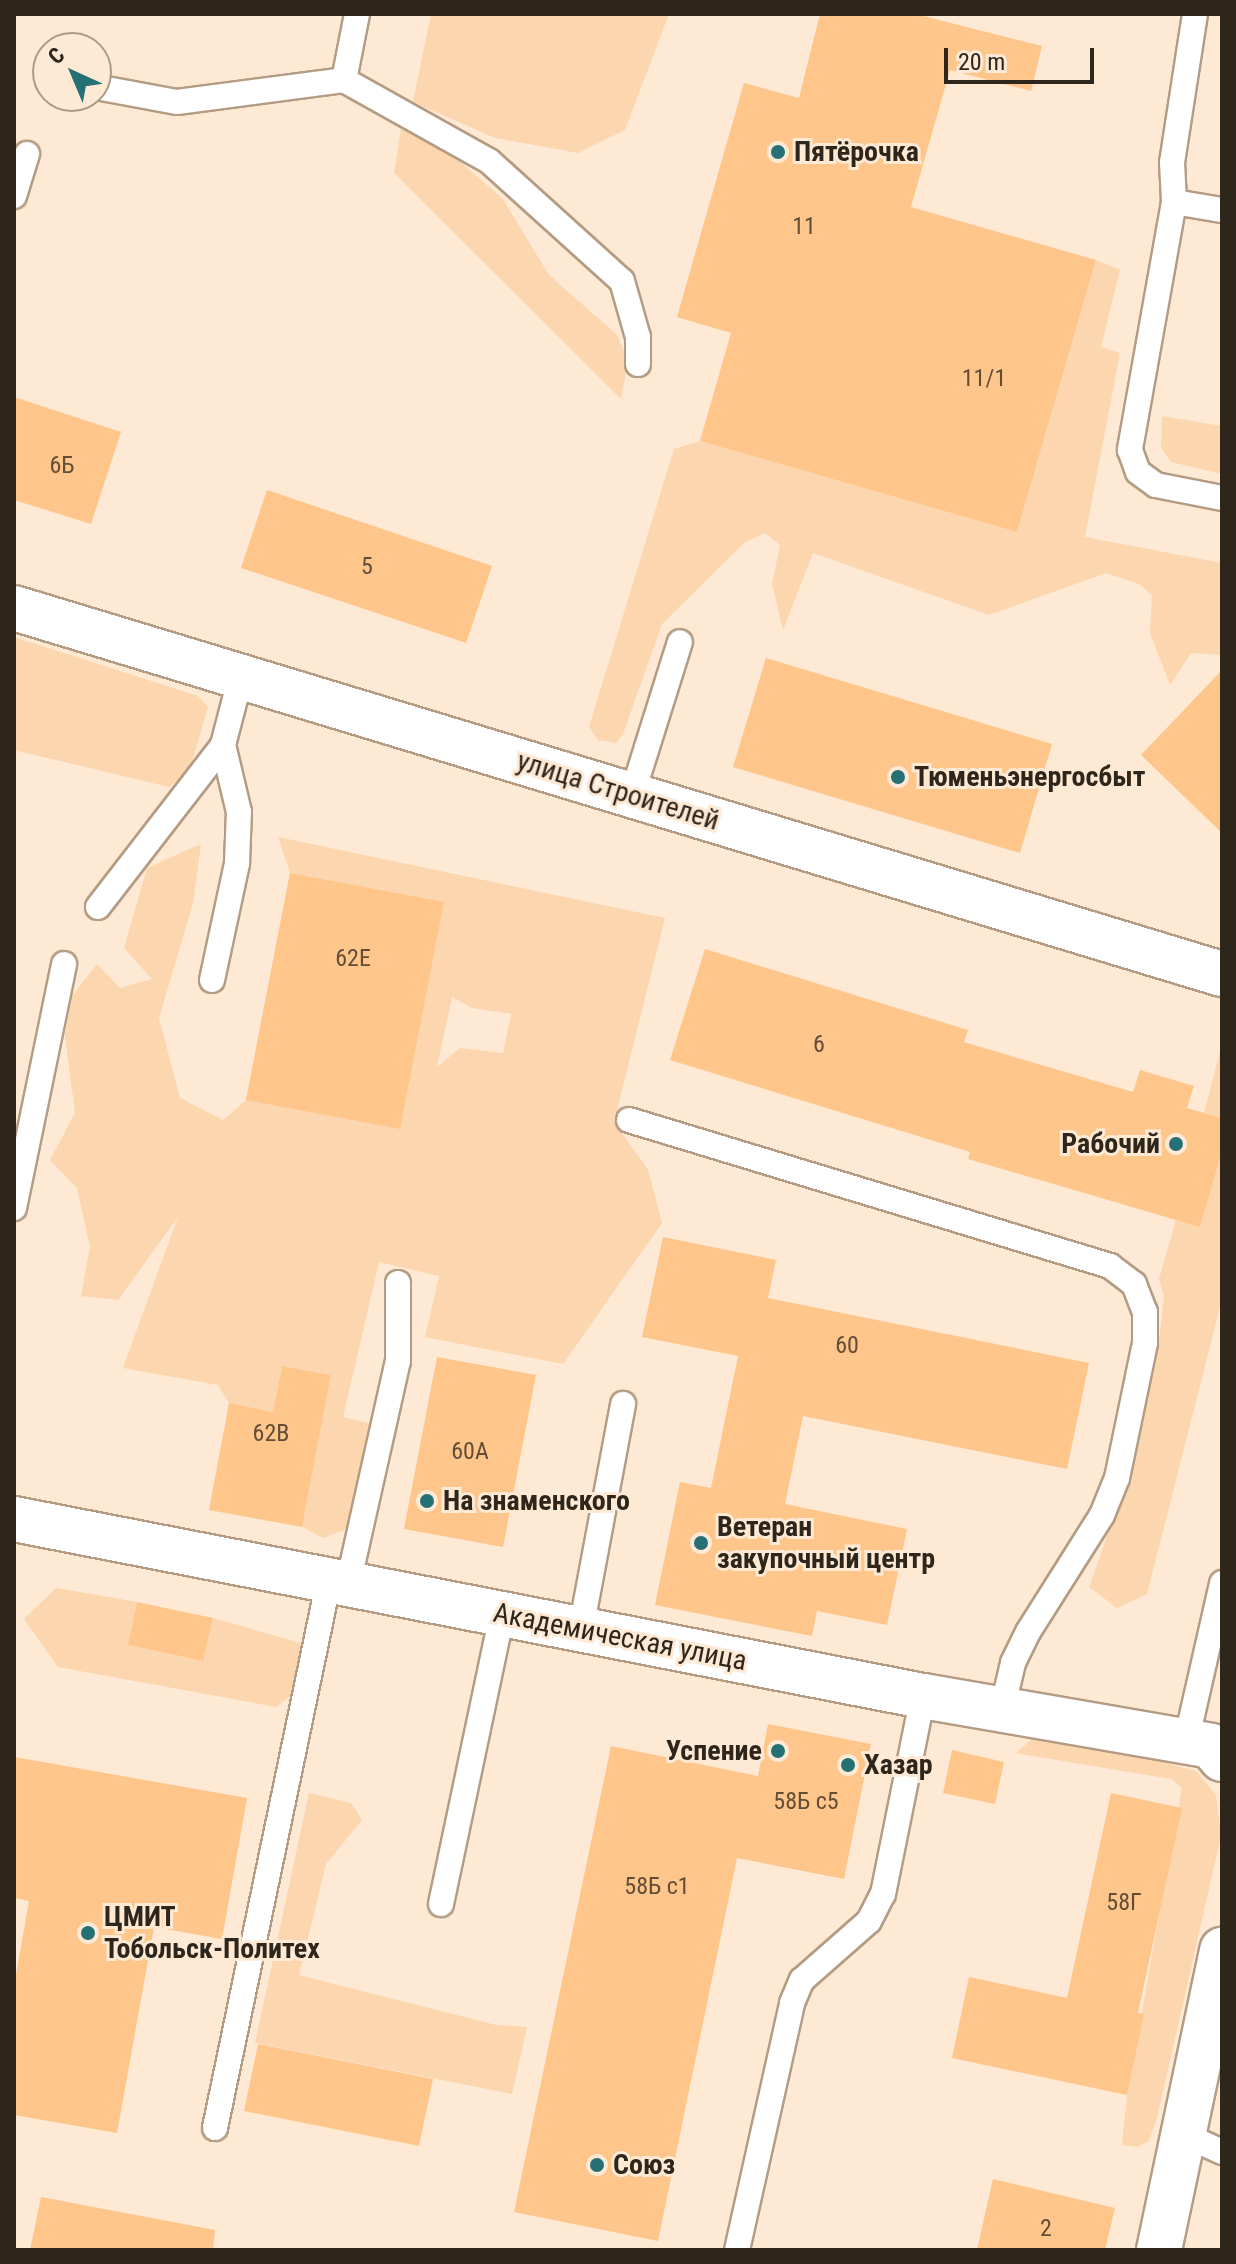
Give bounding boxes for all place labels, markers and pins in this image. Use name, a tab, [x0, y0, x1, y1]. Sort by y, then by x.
place label: Пятёрочка	[794, 135, 919, 169]
marker: Пятёрочка	[769, 143, 787, 161]
place label: Тюменьэнергосбыт	[914, 760, 1145, 794]
marker: Тюменьэнергосбыт	[889, 768, 907, 786]
place label: Рабочий	[1061, 1127, 1160, 1161]
marker: Рабочий	[1167, 1135, 1185, 1153]
place label: На знаменского	[443, 1484, 630, 1518]
marker: На знаменского	[418, 1492, 436, 1510]
place label: Ветеран закупочный центр	[717, 1510, 935, 1576]
marker: Ветеран закупочный центр	[692, 1534, 710, 1552]
place label: Успение	[666, 1734, 762, 1768]
marker: Успение	[769, 1742, 787, 1760]
place label: Хазар	[864, 1748, 933, 1782]
marker: Хазар	[839, 1756, 857, 1774]
place label: ЦМИТ Тобольск-Политех	[104, 1900, 320, 1966]
marker: ЦМИТ Тобольск-Политех	[79, 1924, 97, 1942]
place label: Союз	[613, 2148, 675, 2182]
marker: Союз	[588, 2156, 606, 2174]

